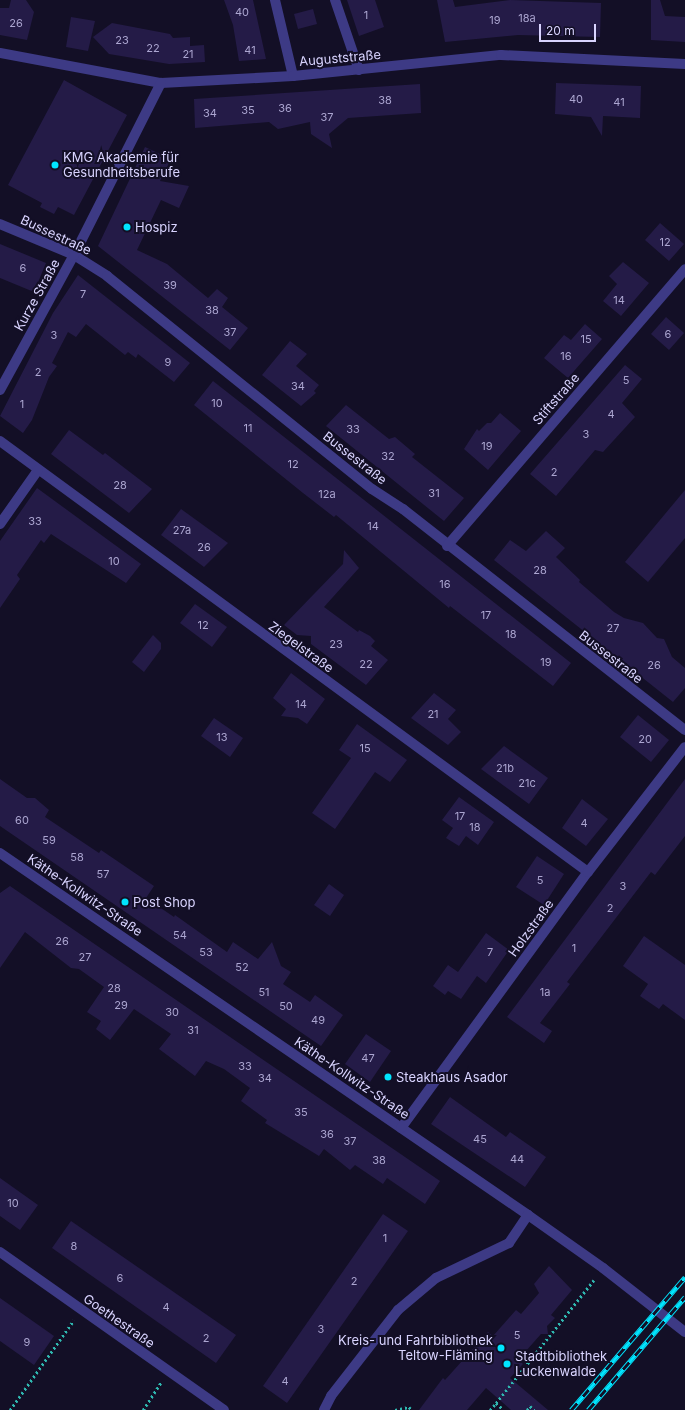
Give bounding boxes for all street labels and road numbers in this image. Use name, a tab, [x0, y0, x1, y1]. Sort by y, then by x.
street label: Auguststraße	[298, 47, 382, 69]
street label: Bussestraße	[18, 212, 94, 258]
street label: Kurze Straße	[11, 256, 63, 334]
street label: Stiftstraße	[529, 370, 583, 428]
street label: Bussestraße	[320, 428, 390, 488]
street label: Ziegelstraße	[265, 618, 337, 676]
street label: Bussestraße	[576, 627, 646, 687]
street label: Käthe-Kollwitz-Straße	[25, 851, 145, 939]
street label: Holzstraße	[505, 896, 557, 960]
street label: Käthe-Kollwitz-Straße	[292, 1034, 412, 1122]
street label: Goethestraße	[80, 1291, 158, 1351]

